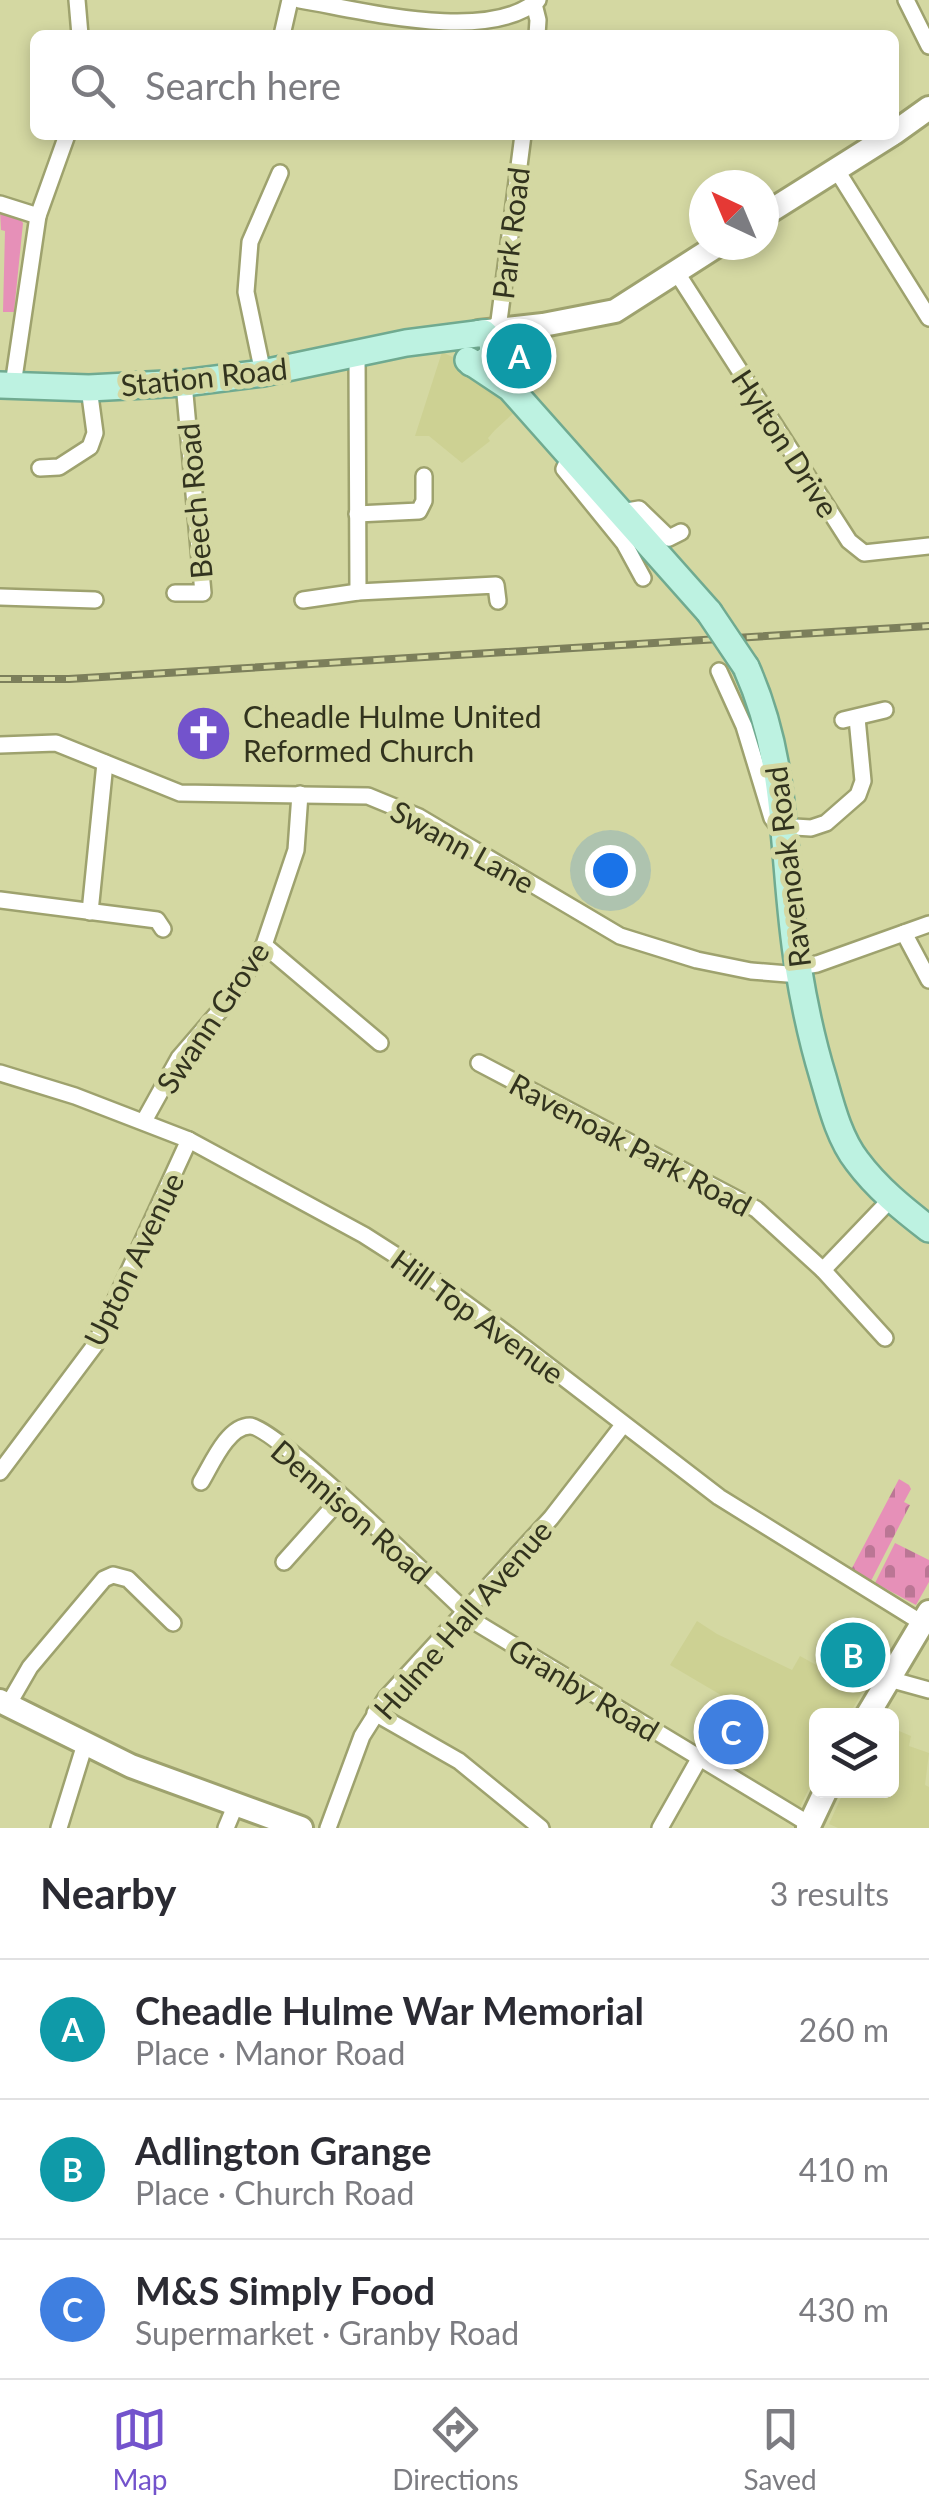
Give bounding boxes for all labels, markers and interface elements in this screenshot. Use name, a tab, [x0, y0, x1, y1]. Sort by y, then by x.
search box	[30, 30, 899, 140]
icon: search	[65, 58, 120, 113]
text: Search here	[145, 62, 341, 108]
street label: Park Road	[484, 165, 536, 301]
north arrow	[689, 170, 779, 260]
pin: A	[486, 318, 552, 394]
street label: Station Road	[119, 349, 289, 403]
street label: Hylton Drive	[725, 362, 847, 524]
street label: Beech Road	[169, 422, 219, 580]
place label: Cheadle Hulme United Reformed Church	[243, 698, 541, 768]
church icon: Cheadle Hulme United Reformed Church	[174, 703, 234, 763]
street label: Ravenoak Road	[757, 764, 817, 970]
street label: Swann Lane	[385, 792, 541, 900]
your location	[585, 845, 636, 896]
street label: Swann Grove	[148, 935, 276, 1099]
street label: Ravenoak Park Road	[504, 1065, 758, 1223]
street label: Upton Avenue	[75, 1166, 191, 1352]
street label: Hill Top Avenue	[385, 1241, 571, 1391]
street label: Dennison Road	[265, 1432, 439, 1590]
street label: Hulme Hall Avenue	[366, 1512, 558, 1726]
pin: B	[820, 1618, 886, 1692]
street label: Granby Road	[502, 1630, 666, 1748]
pin: C	[698, 1694, 764, 1770]
map controls	[809, 1708, 899, 1798]
button: layers	[809, 1708, 899, 1798]
text: Nearby	[40, 1868, 177, 1918]
text: 3 results	[770, 1874, 889, 1913]
text: Cheadle Hulme War Memorial	[135, 1987, 644, 2033]
text: A	[61, 2010, 84, 2049]
text: 260 m	[799, 2010, 889, 2049]
text: Place · Manor Road	[135, 2033, 405, 2072]
text: Adlington Grange	[135, 2127, 432, 2173]
text: B	[62, 2150, 83, 2189]
text: 410 m	[799, 2150, 889, 2189]
text: Place · Church Road	[135, 2173, 415, 2212]
text: M&S Simply Food	[135, 2267, 435, 2313]
text: C	[62, 2290, 83, 2329]
text: 430 m	[799, 2290, 889, 2329]
text: Supermarket · Granby Road	[135, 2313, 519, 2352]
tab: Map	[112, 2402, 168, 2496]
tab: Directions	[392, 2402, 519, 2496]
tab: Saved	[743, 2402, 817, 2496]

